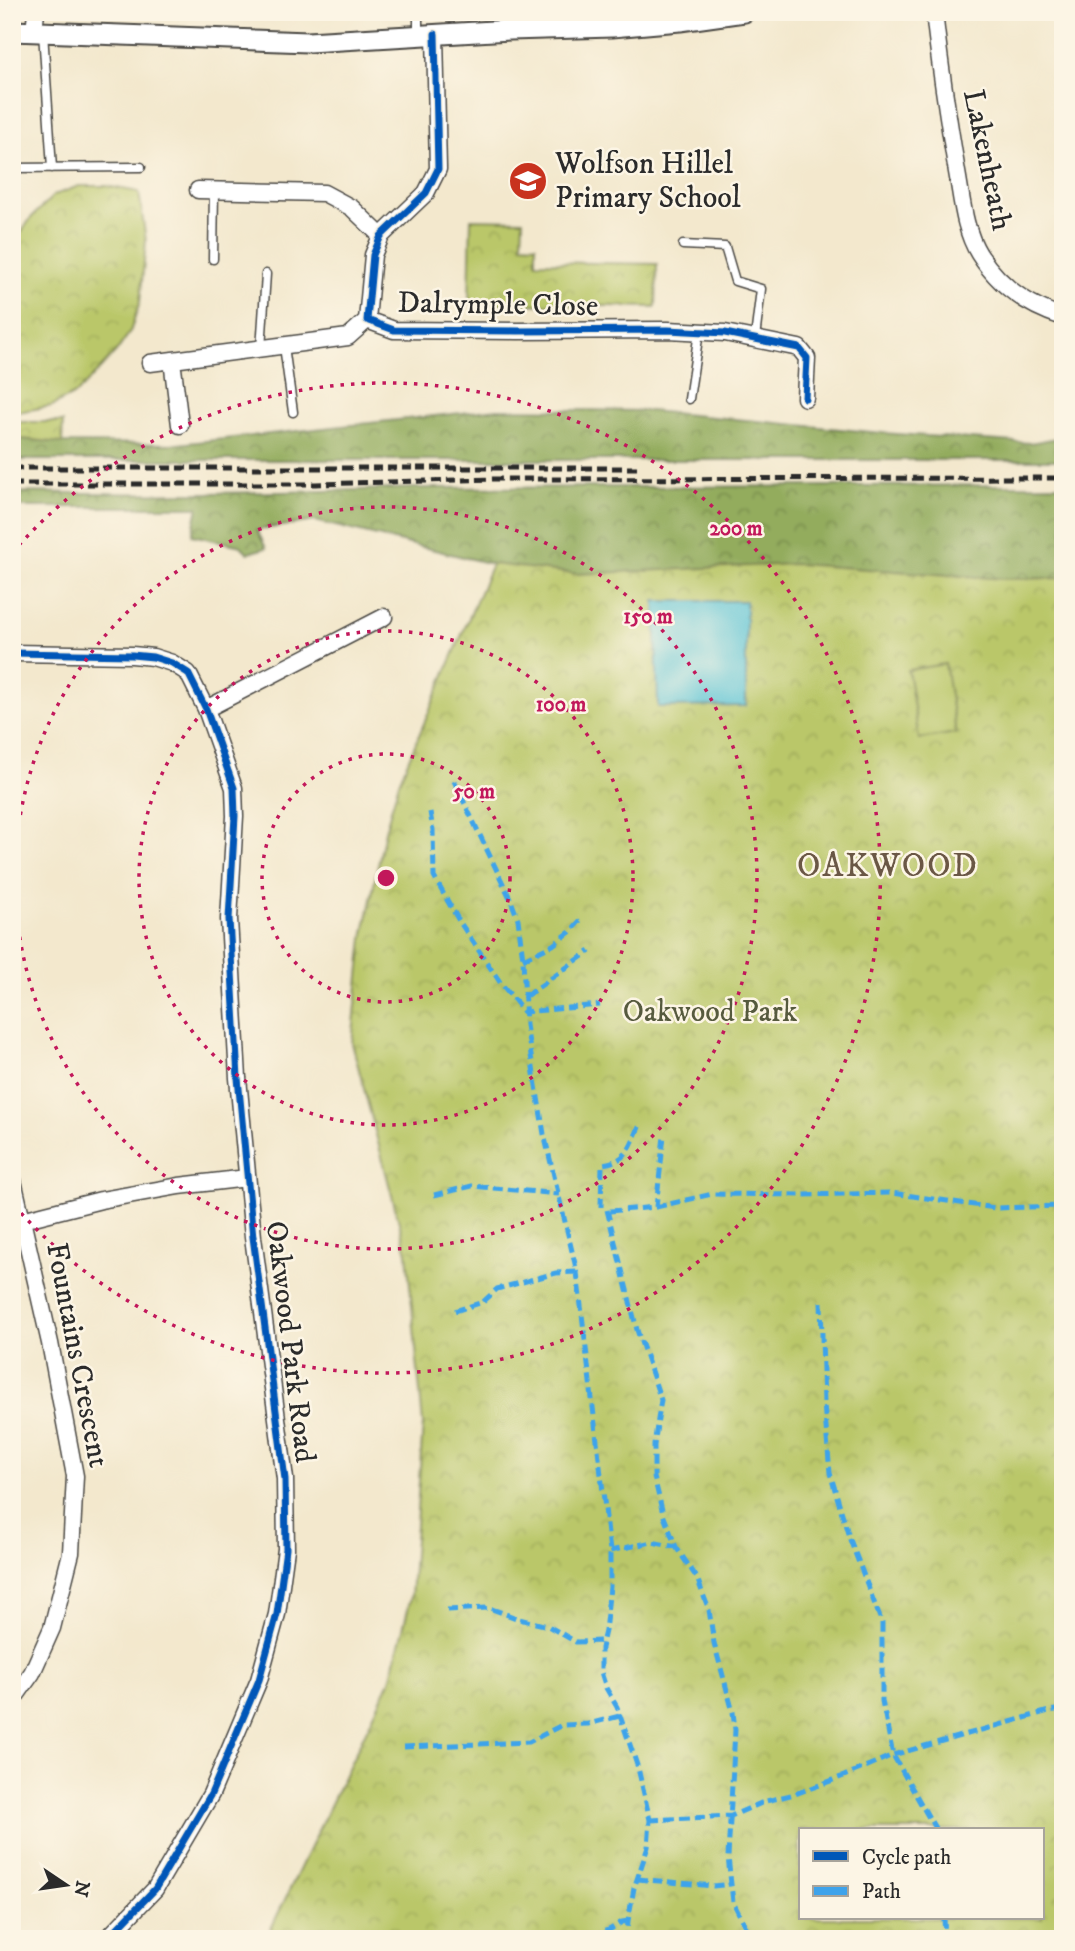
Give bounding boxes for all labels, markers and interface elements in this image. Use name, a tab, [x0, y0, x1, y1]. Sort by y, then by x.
street label: Lakenheath	[954, 86, 1020, 234]
place label: Wolfson Hillel Primary School	[554, 146, 741, 217]
school or university icon: Wolfson Hillel Primary School	[507, 160, 549, 202]
street label: Dalrymple Close	[397, 285, 599, 325]
text: 200 m	[709, 516, 763, 542]
text: 150 m	[623, 604, 673, 630]
text: 100 m	[536, 692, 586, 718]
text: 50 m	[452, 779, 495, 805]
district label: OAKWOOD	[797, 846, 979, 887]
centre of rings	[374, 866, 398, 890]
park label: Oakwood Park	[623, 994, 797, 1031]
street label: Oakwood Park Road	[257, 1219, 323, 1465]
street label: Fountains Crescent	[37, 1240, 117, 1470]
legend	[799, 1828, 1044, 1920]
text: Cycle path	[862, 1845, 951, 1871]
north arrow	[32, 1850, 102, 1920]
text: N	[68, 1878, 94, 1899]
text: Path	[862, 1879, 901, 1905]

